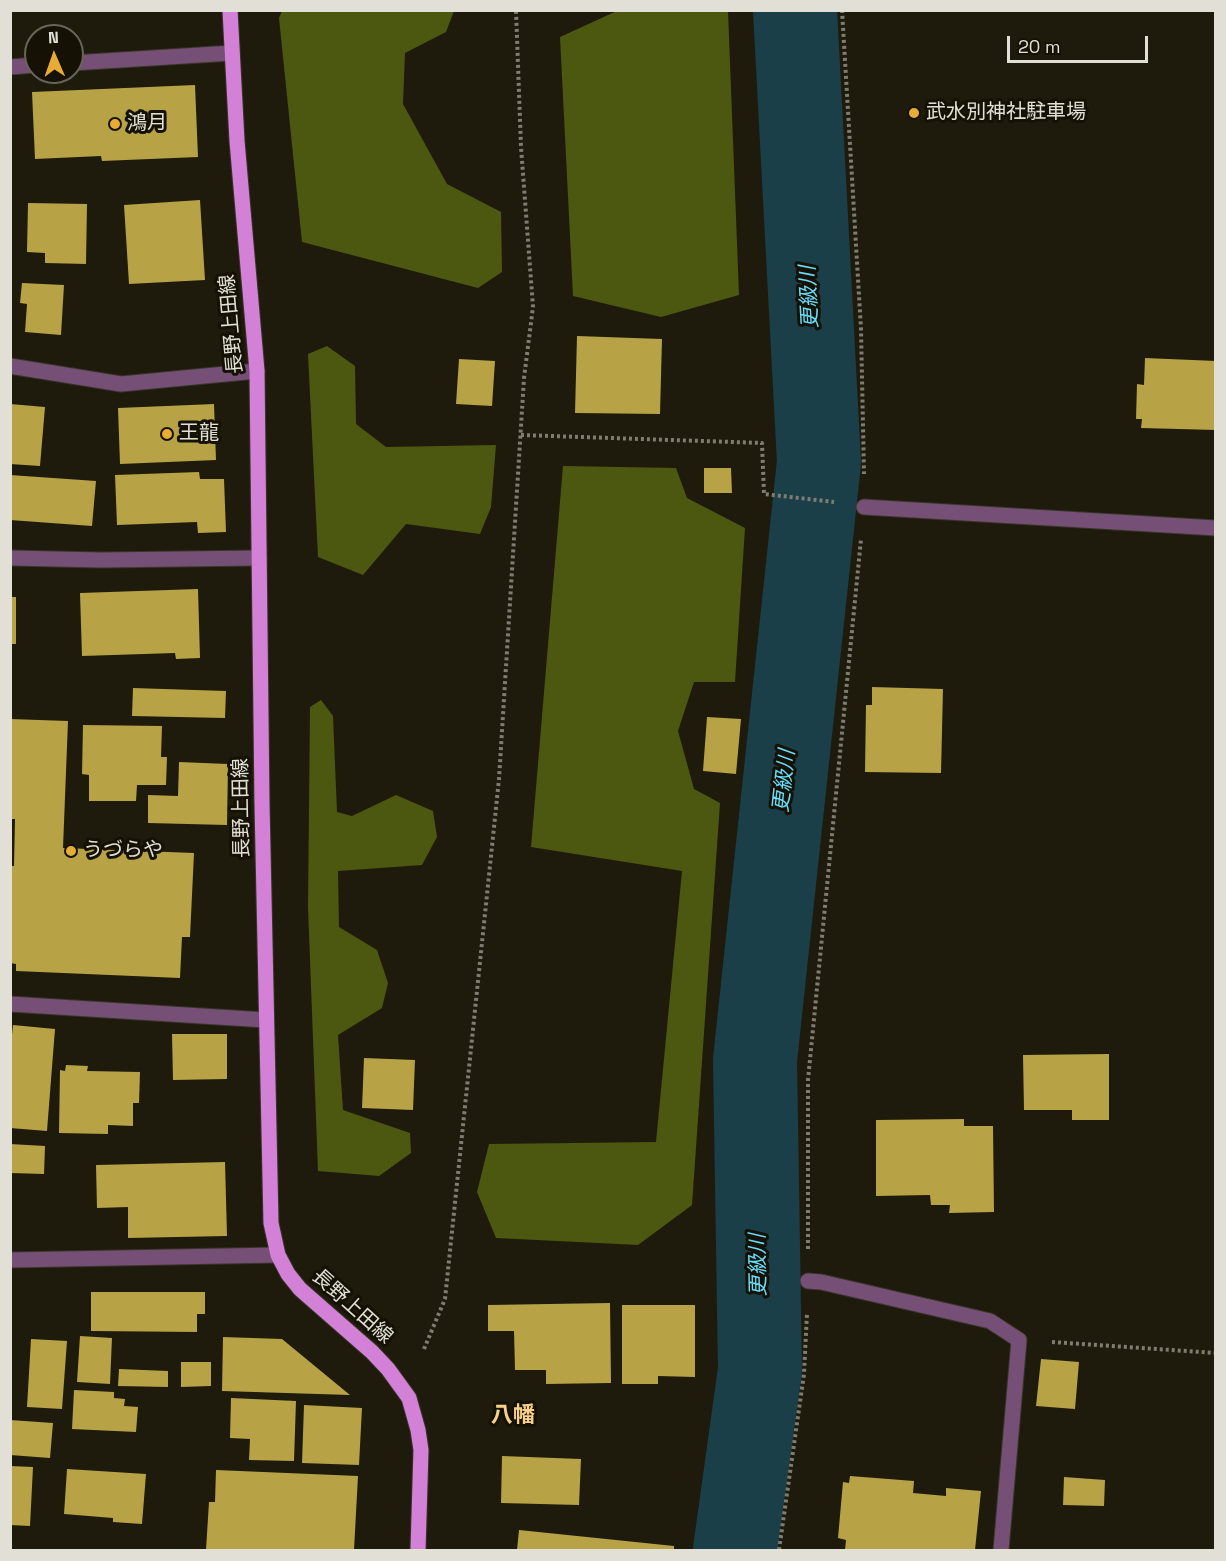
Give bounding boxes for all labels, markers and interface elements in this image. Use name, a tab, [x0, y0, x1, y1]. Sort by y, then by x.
north arrow	[24, 24, 84, 84]
scale bar	[1010, 24, 1151, 62]
text: N	[48, 27, 59, 48]
text: 20 m	[1018, 35, 1061, 58]
place label: 武水別神社駐車場	[926, 101, 1086, 125]
marker: 武水別神社駐車場	[907, 106, 921, 120]
place label: 鴻月	[127, 112, 167, 136]
marker: 鴻月	[108, 117, 122, 131]
water label: 更級川	[796, 265, 824, 329]
street label: 長野上田線	[216, 273, 248, 375]
place label: 王龍	[179, 422, 219, 446]
marker: 王龍	[160, 427, 174, 441]
water label: 更級川	[769, 748, 801, 814]
street label: 長野上田線	[229, 758, 255, 858]
place label: うづらや	[83, 839, 163, 863]
marker: うづらや	[64, 844, 78, 858]
water label: 更級川	[746, 1233, 772, 1297]
street label: 長野上田線	[307, 1265, 397, 1349]
district label: 八幡	[491, 1403, 535, 1429]

